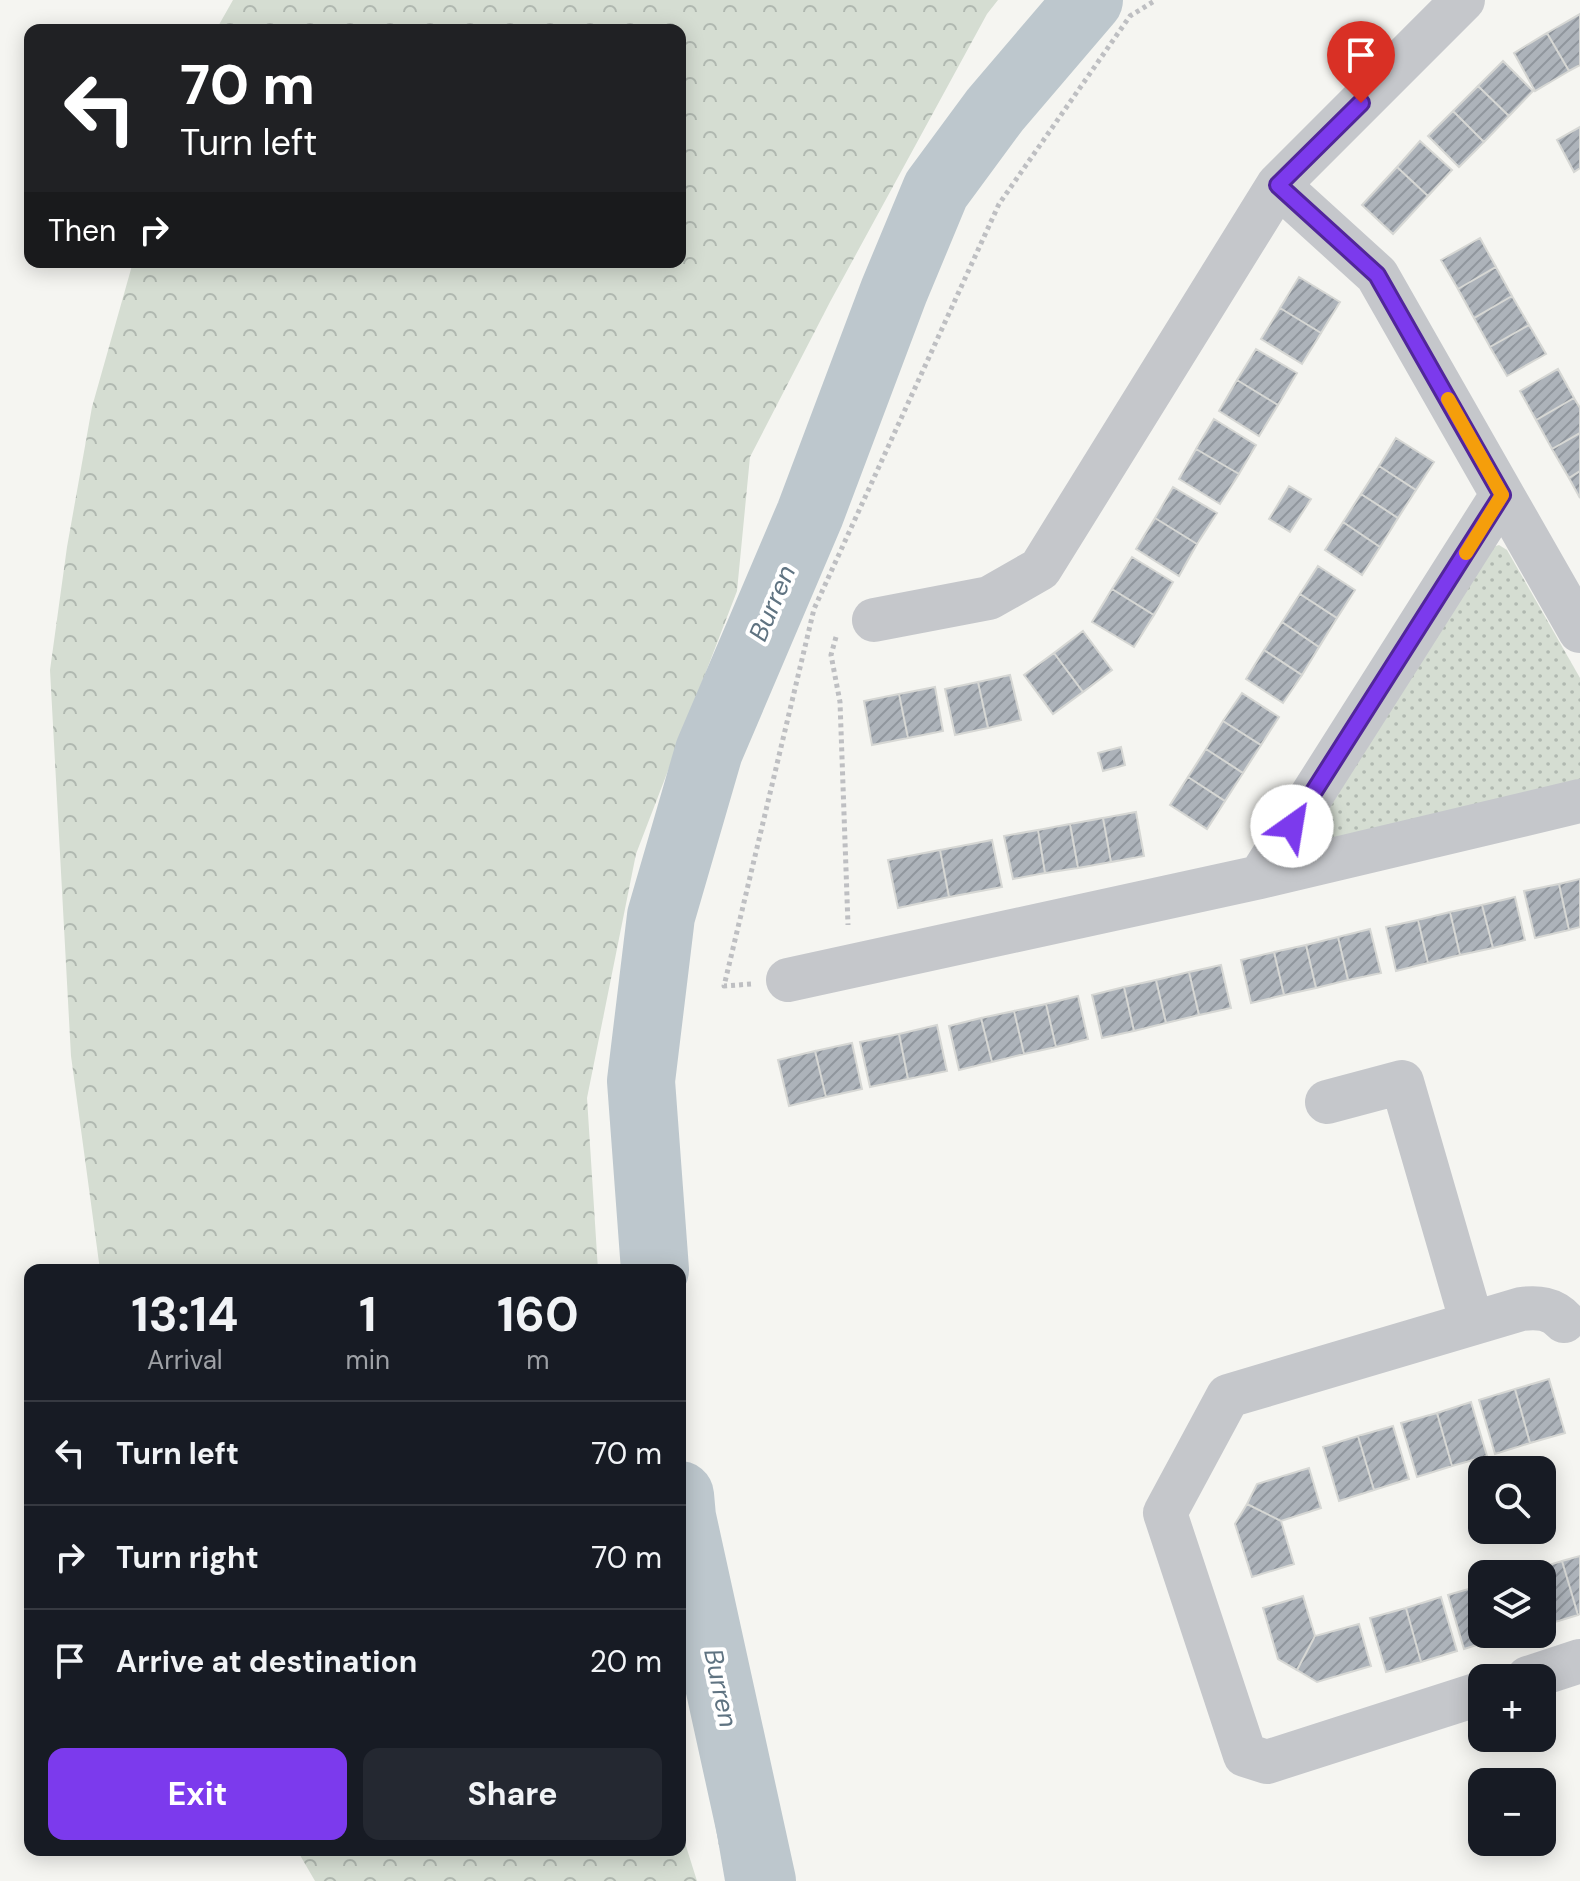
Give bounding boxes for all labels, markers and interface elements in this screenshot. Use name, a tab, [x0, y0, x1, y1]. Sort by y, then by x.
pin	[1327, 21, 1395, 103]
icon: arrive	[1339, 33, 1383, 77]
text: 70 m	[180, 48, 315, 121]
icon: left	[48, 56, 152, 160]
text: Turn left	[180, 119, 317, 166]
icon: right	[132, 208, 176, 252]
text: Then	[48, 211, 116, 250]
water label: Burren	[741, 560, 803, 646]
position arrow	[1250, 784, 1334, 868]
text: 13:14	[131, 1283, 238, 1346]
text: 1	[359, 1283, 377, 1346]
text: 160	[497, 1283, 579, 1346]
text: Arrival	[147, 1343, 223, 1377]
text: min	[346, 1343, 390, 1377]
text: m	[526, 1343, 550, 1377]
icon: left	[48, 1431, 92, 1475]
text: Turn left	[116, 1434, 239, 1473]
text: 70 m	[591, 1434, 662, 1473]
map controls	[1468, 1456, 1556, 1856]
button: search	[1468, 1456, 1556, 1544]
icon: right	[48, 1535, 92, 1579]
text: Turn right	[116, 1538, 259, 1577]
text: 70 m	[591, 1538, 662, 1577]
button: layers	[1468, 1560, 1556, 1648]
icon: arrive	[48, 1639, 92, 1683]
text: Arrive at destination	[116, 1642, 417, 1681]
text: 20 m	[590, 1642, 662, 1681]
water label: Burren	[696, 1646, 746, 1730]
button: +	[1468, 1664, 1556, 1752]
button: Exit	[48, 1748, 347, 1840]
button: Share	[363, 1748, 662, 1840]
button: −	[1468, 1768, 1556, 1856]

